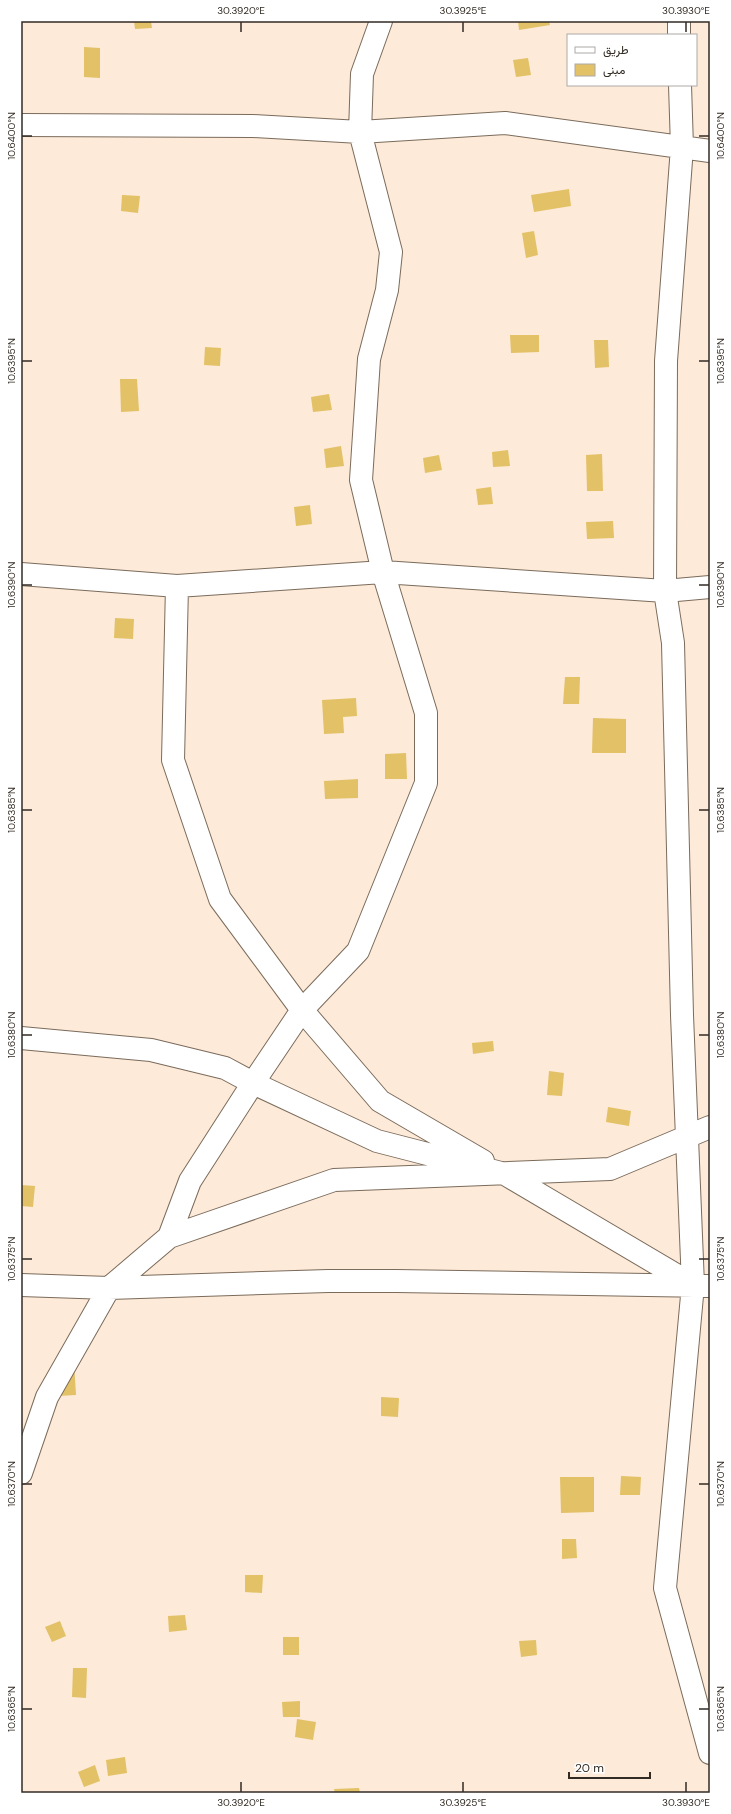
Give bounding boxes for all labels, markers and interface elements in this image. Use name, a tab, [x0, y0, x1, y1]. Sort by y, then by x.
text: 30.3920°E	[217, 4, 265, 17]
text: 30.3925°E	[440, 4, 487, 17]
text: 30.3930°E	[662, 4, 710, 17]
legend	[567, 34, 697, 86]
text: طريق	[603, 42, 629, 58]
text: مبنى	[603, 62, 625, 78]
text: 10.6400°N	[5, 112, 18, 160]
text: 10.6400°N	[714, 112, 727, 160]
text: 10.6395°N	[5, 338, 18, 384]
text: 10.6395°N	[714, 338, 727, 384]
text: 10.6390°N	[5, 562, 18, 608]
text: 10.6390°N	[714, 562, 727, 608]
text: 10.6385°N	[5, 787, 18, 833]
text: 10.6385°N	[714, 787, 727, 833]
text: 10.6380°N	[5, 1012, 18, 1058]
text: 10.6380°N	[714, 1012, 727, 1058]
text: 10.6375°N	[5, 1237, 18, 1281]
text: 10.6375°N	[714, 1237, 727, 1281]
text: 10.6370°N	[5, 1461, 18, 1507]
text: 10.6370°N	[714, 1461, 727, 1507]
text: 10.6365°N	[5, 1686, 18, 1732]
text: 10.6365°N	[714, 1686, 727, 1732]
scale bar	[569, 1754, 650, 1780]
text: 20 m	[575, 1760, 604, 1776]
text: 30.3920°E	[217, 1796, 265, 1809]
text: 30.3925°E	[440, 1796, 487, 1809]
text: 30.3930°E	[662, 1796, 710, 1809]

